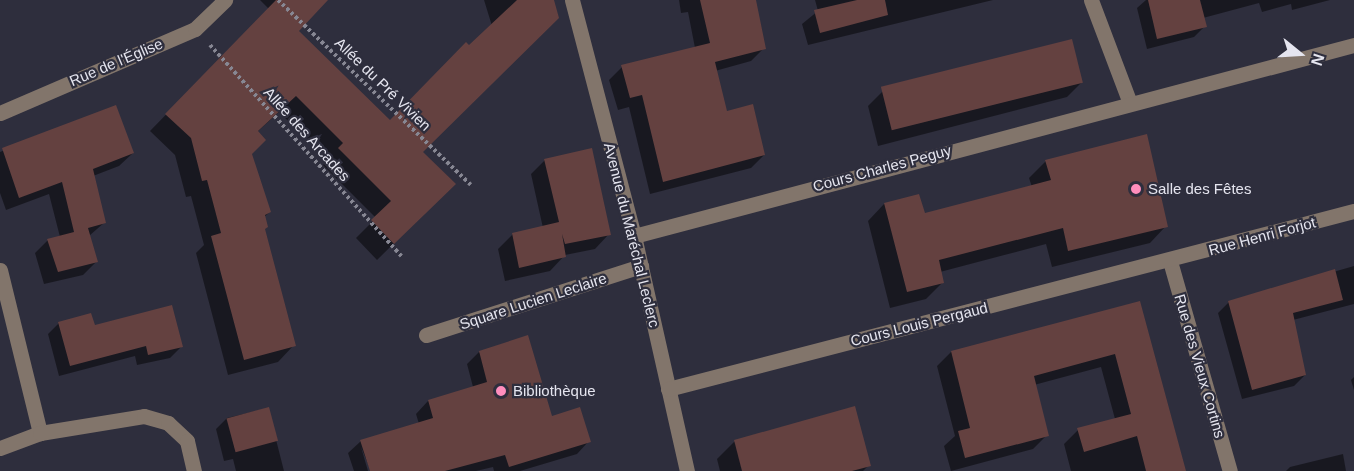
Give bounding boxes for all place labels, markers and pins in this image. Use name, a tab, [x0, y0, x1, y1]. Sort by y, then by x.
place label: Salle des Fêtes	[1148, 180, 1251, 198]
marker: Salle des Fêtes	[1129, 182, 1143, 196]
place label: Bibliothèque	[513, 382, 596, 400]
marker: Bibliothèque	[494, 384, 508, 398]

